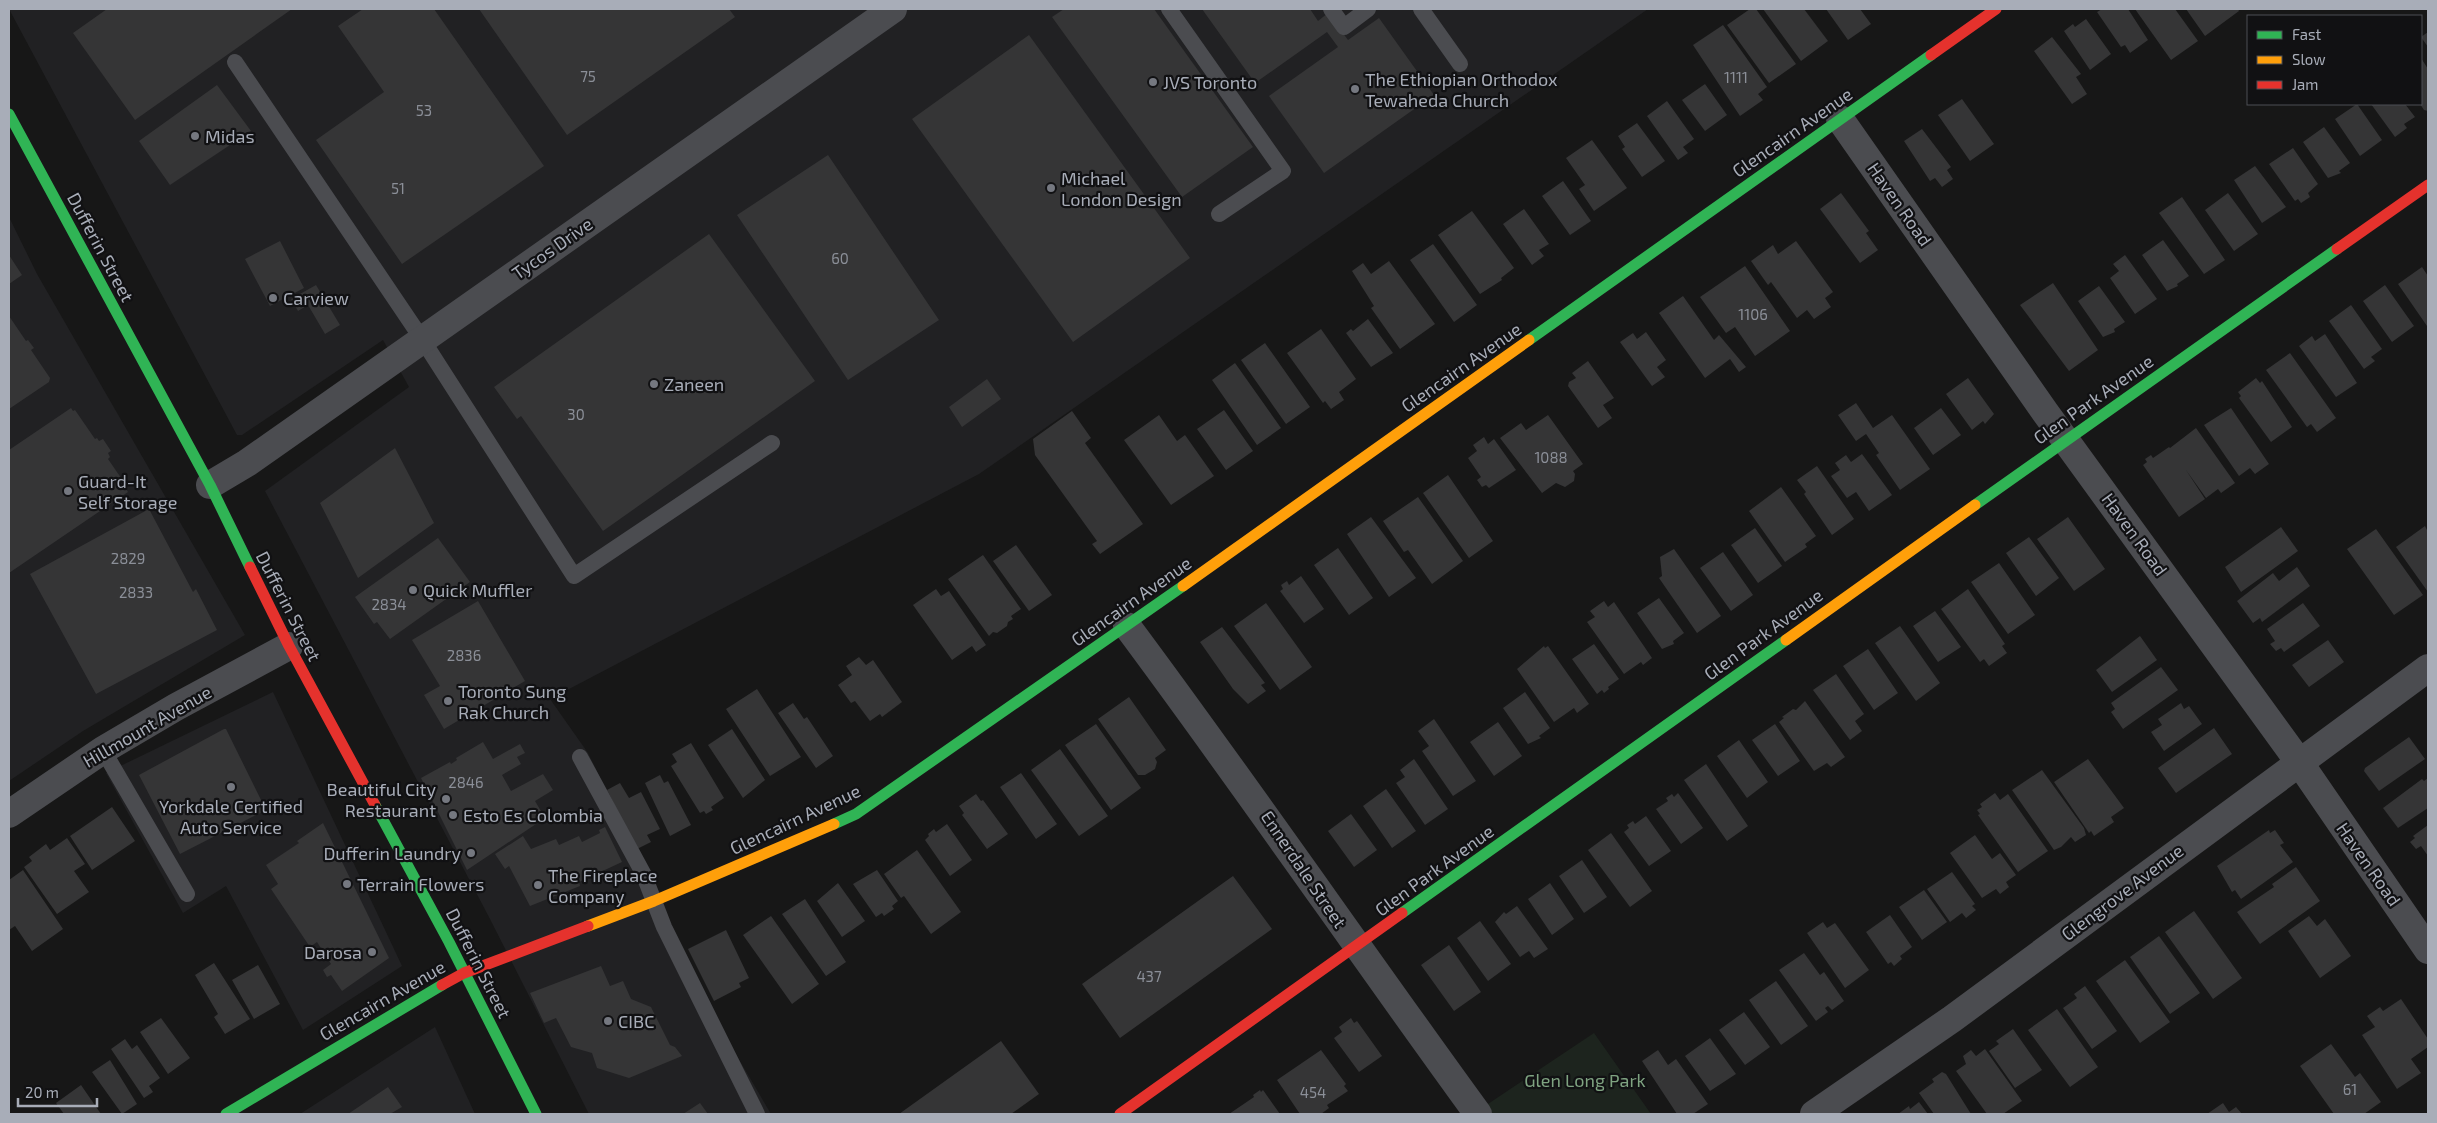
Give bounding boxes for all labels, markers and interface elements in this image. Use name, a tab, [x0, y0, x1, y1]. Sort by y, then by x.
legend	[2247, 15, 2422, 105]
text: Fast	[2292, 25, 2322, 43]
text: Slow	[2292, 50, 2326, 68]
house number: 75	[580, 67, 596, 85]
place label: The Ethiopian Orthodox Tewaheda Church	[1365, 68, 1558, 111]
house number: 1111	[1724, 68, 1748, 86]
place label: JVS Toronto	[1163, 71, 1257, 93]
text: Jam	[2292, 75, 2318, 93]
marker: JVS Toronto	[1147, 76, 1159, 88]
street label: Glencairn Avenue	[1728, 82, 1856, 182]
marker: The Ethiopian Orthodox Tewaheda Church	[1349, 83, 1361, 95]
house number: 53	[416, 101, 432, 119]
place label: Midas	[205, 125, 255, 147]
marker: Midas	[189, 130, 201, 142]
street label: Haven Road	[1863, 158, 1937, 250]
place label: Michael London Design	[1061, 167, 1182, 210]
house number: 51	[391, 179, 405, 197]
marker: Michael London Design	[1045, 182, 1057, 194]
street label: Dufferin Street	[63, 189, 139, 306]
street label: Tycos Drive	[507, 212, 597, 284]
house number: 60	[831, 249, 849, 267]
place label: Carview	[283, 287, 349, 309]
marker: Carview	[267, 292, 279, 304]
house number: 1106	[1738, 305, 1768, 323]
street label: Glencairn Avenue	[1397, 317, 1525, 417]
street label: Glen Park Avenue	[2029, 349, 2157, 449]
place label: Zaneen	[664, 373, 724, 395]
marker: Zaneen	[648, 378, 660, 390]
house number: 30	[567, 405, 585, 423]
house number: 1088	[1534, 448, 1568, 466]
place label: Guard-It Self Storage	[78, 470, 177, 513]
marker: Guard-It Self Storage	[62, 485, 74, 497]
street label: Haven Road	[2098, 488, 2172, 580]
street label: Dufferin Street	[252, 547, 326, 665]
house number: 2829	[111, 549, 145, 567]
street label: Glencairn Avenue	[1067, 551, 1195, 651]
place label: Quick Muffler	[423, 579, 533, 601]
house number: 2833	[119, 583, 153, 601]
marker: Quick Muffler	[407, 584, 419, 596]
street label: Glen Park Avenue	[1699, 584, 1827, 684]
house number: 2834	[371, 595, 407, 613]
house number: 2836	[447, 646, 481, 664]
street label: Hillmount Avenue	[79, 680, 215, 772]
place label: Toronto Sung Rak Church	[458, 680, 566, 723]
marker: Toronto Sung Rak Church	[442, 695, 454, 707]
house number: 2846	[448, 773, 484, 791]
place label: Beautiful City Restaurant	[327, 778, 436, 821]
street label: Glencairn Avenue	[726, 779, 864, 859]
marker: Yorkdale Certified Auto Service	[225, 781, 237, 793]
marker: Beautiful City Restaurant	[440, 793, 452, 805]
place label: Yorkdale Certified Auto Service	[159, 795, 303, 838]
place label: Esto Es Colombia	[463, 804, 603, 826]
street label: Ennerdale Street	[1257, 806, 1351, 932]
marker: Esto Es Colombia	[447, 809, 459, 821]
street label: Haven Road	[2332, 818, 2406, 910]
street label: Glen Park Avenue	[1370, 820, 1498, 920]
street label: Glengrove Avenue	[2057, 839, 2187, 945]
place label: Dufferin Laundry	[323, 842, 461, 864]
marker: Dufferin Laundry	[465, 847, 477, 859]
place label: The Fireplace Company	[548, 864, 657, 907]
place label: Terrain Flowers	[357, 873, 484, 895]
marker: Terrain Flowers	[341, 878, 353, 890]
marker: The Fireplace Company	[532, 879, 544, 891]
street label: Dufferin Street	[442, 904, 516, 1022]
place label: Darosa	[304, 941, 362, 963]
marker: Darosa	[366, 946, 378, 958]
street label: Glencairn Avenue	[315, 955, 449, 1045]
house number: 437	[1136, 967, 1162, 985]
place label: CIBC	[618, 1010, 654, 1032]
marker: CIBC	[602, 1015, 614, 1027]
park label: Glen Long Park	[1524, 1069, 1646, 1091]
scale bar	[18, 1076, 96, 1108]
house number: 61	[2343, 1080, 2357, 1098]
text: 20 m	[25, 1083, 59, 1101]
house number: 454	[1300, 1083, 1326, 1101]

